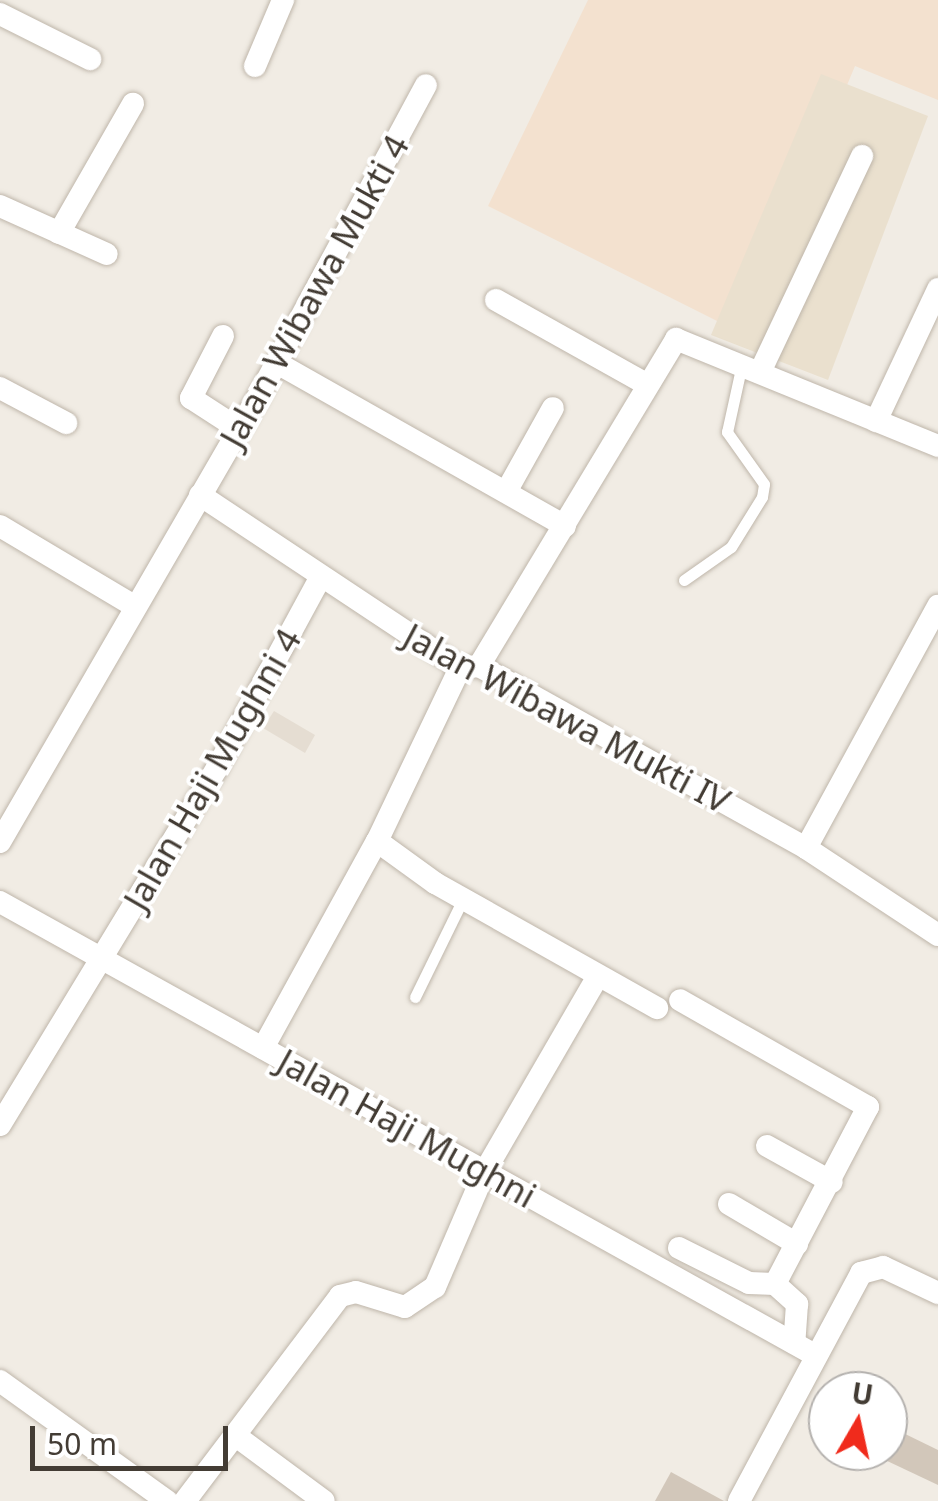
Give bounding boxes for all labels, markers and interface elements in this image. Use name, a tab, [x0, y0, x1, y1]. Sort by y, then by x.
street label: Jalan Wibawa Mukti 4	[211, 128, 417, 454]
street label: Jalan Wibawa Mukti IV	[397, 614, 737, 822]
street label: Jalan Haji Mughni 4	[114, 621, 310, 917]
street label: Jalan Haji Mughni	[271, 1040, 543, 1216]
north arrow	[808, 1371, 908, 1471]
text: U	[849, 1373, 876, 1414]
scale bar	[35, 1406, 232, 1468]
text: 50 m	[47, 1423, 117, 1464]

